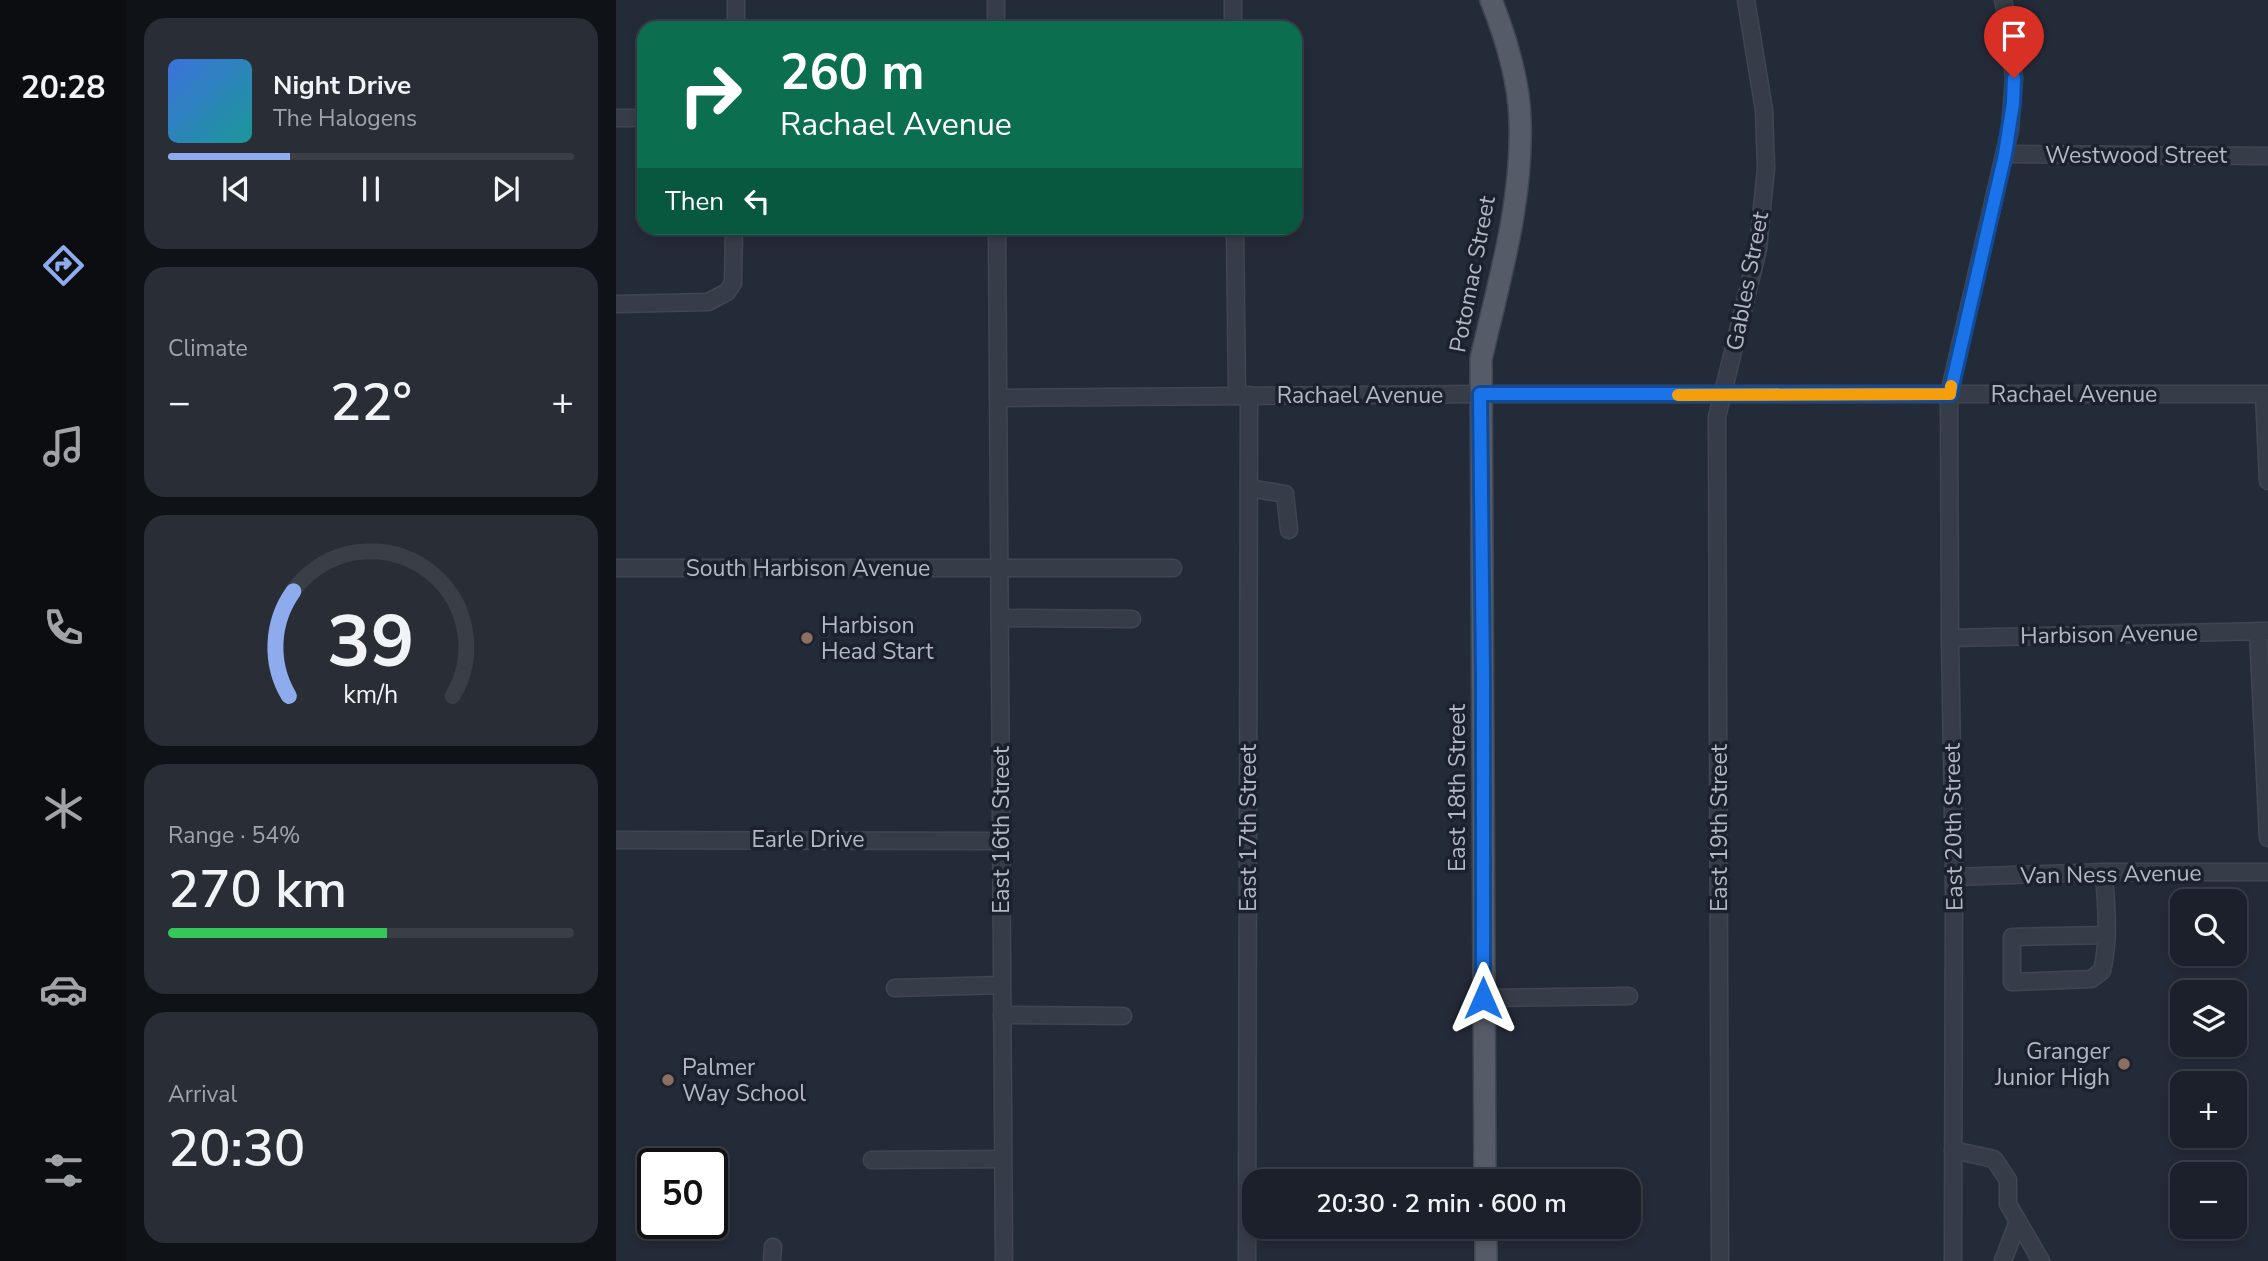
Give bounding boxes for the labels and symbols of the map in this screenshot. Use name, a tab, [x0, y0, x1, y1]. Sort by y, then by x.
pin	[1984, 6, 2044, 78]
street label: Westwood Street	[2045, 140, 2228, 171]
street label: Potomac Street	[1442, 192, 1503, 355]
street label: Gables Street	[1719, 208, 1776, 353]
street label: Rachael Avenue	[1991, 379, 2157, 410]
street label: Rachael Avenue	[1277, 380, 1443, 411]
street label: South Harbison Avenue	[686, 553, 930, 584]
place label: Harbison Head Start	[821, 610, 934, 667]
street label: Harbison Avenue	[2020, 617, 2198, 652]
marker: Harbison Head Start	[799, 630, 815, 646]
street label: East 18th Street	[1442, 703, 1473, 872]
street label: East 20th Street	[1937, 742, 1970, 911]
street label: East 17th Street	[1233, 743, 1264, 912]
street label: East 19th Street	[1704, 743, 1735, 912]
street label: East 16th Street	[986, 745, 1017, 914]
street label: Earle Drive	[751, 824, 865, 855]
street label: Van Ness Avenue	[2019, 857, 2202, 892]
position arrow	[1446, 961, 1520, 1035]
place label: Granger Junior High	[1994, 1036, 2111, 1093]
place label: Palmer Way School	[682, 1052, 806, 1109]
marker: Granger Junior High	[2116, 1056, 2132, 1072]
marker: Palmer Way School	[660, 1072, 676, 1088]
speed limit sign: 50	[637, 1148, 728, 1239]

